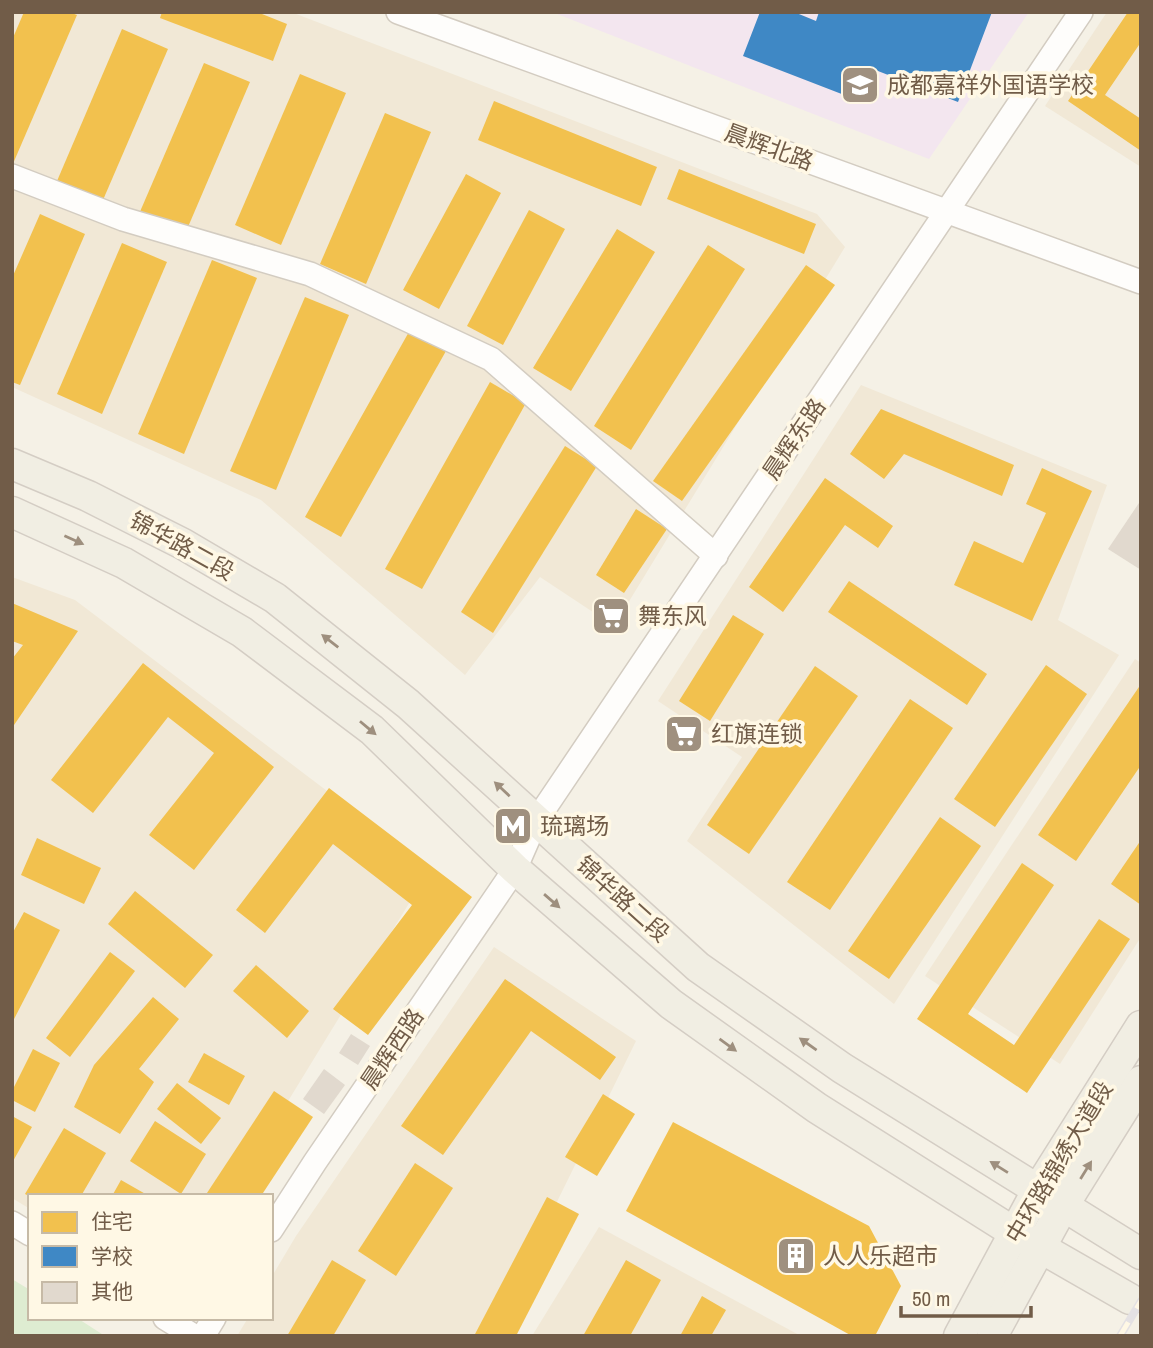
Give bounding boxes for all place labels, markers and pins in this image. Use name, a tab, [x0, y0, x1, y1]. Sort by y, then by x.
school or university icon: 成都嘉祥外国语学校	[839, 64, 881, 106]
place label: 成都嘉祥外国语学校	[887, 69, 1094, 100]
supermarket icon: 舞东风	[590, 595, 632, 637]
place label: 舞东风	[638, 600, 707, 631]
supermarket icon: 红旗连锁	[663, 713, 705, 755]
place label: 红旗连锁	[711, 718, 803, 749]
metro station icon: 琉璃场	[492, 805, 534, 847]
place label: 琉璃场	[540, 810, 609, 841]
building icon: 人人乐超市	[775, 1235, 817, 1277]
place label: 人人乐超市	[823, 1240, 938, 1271]

